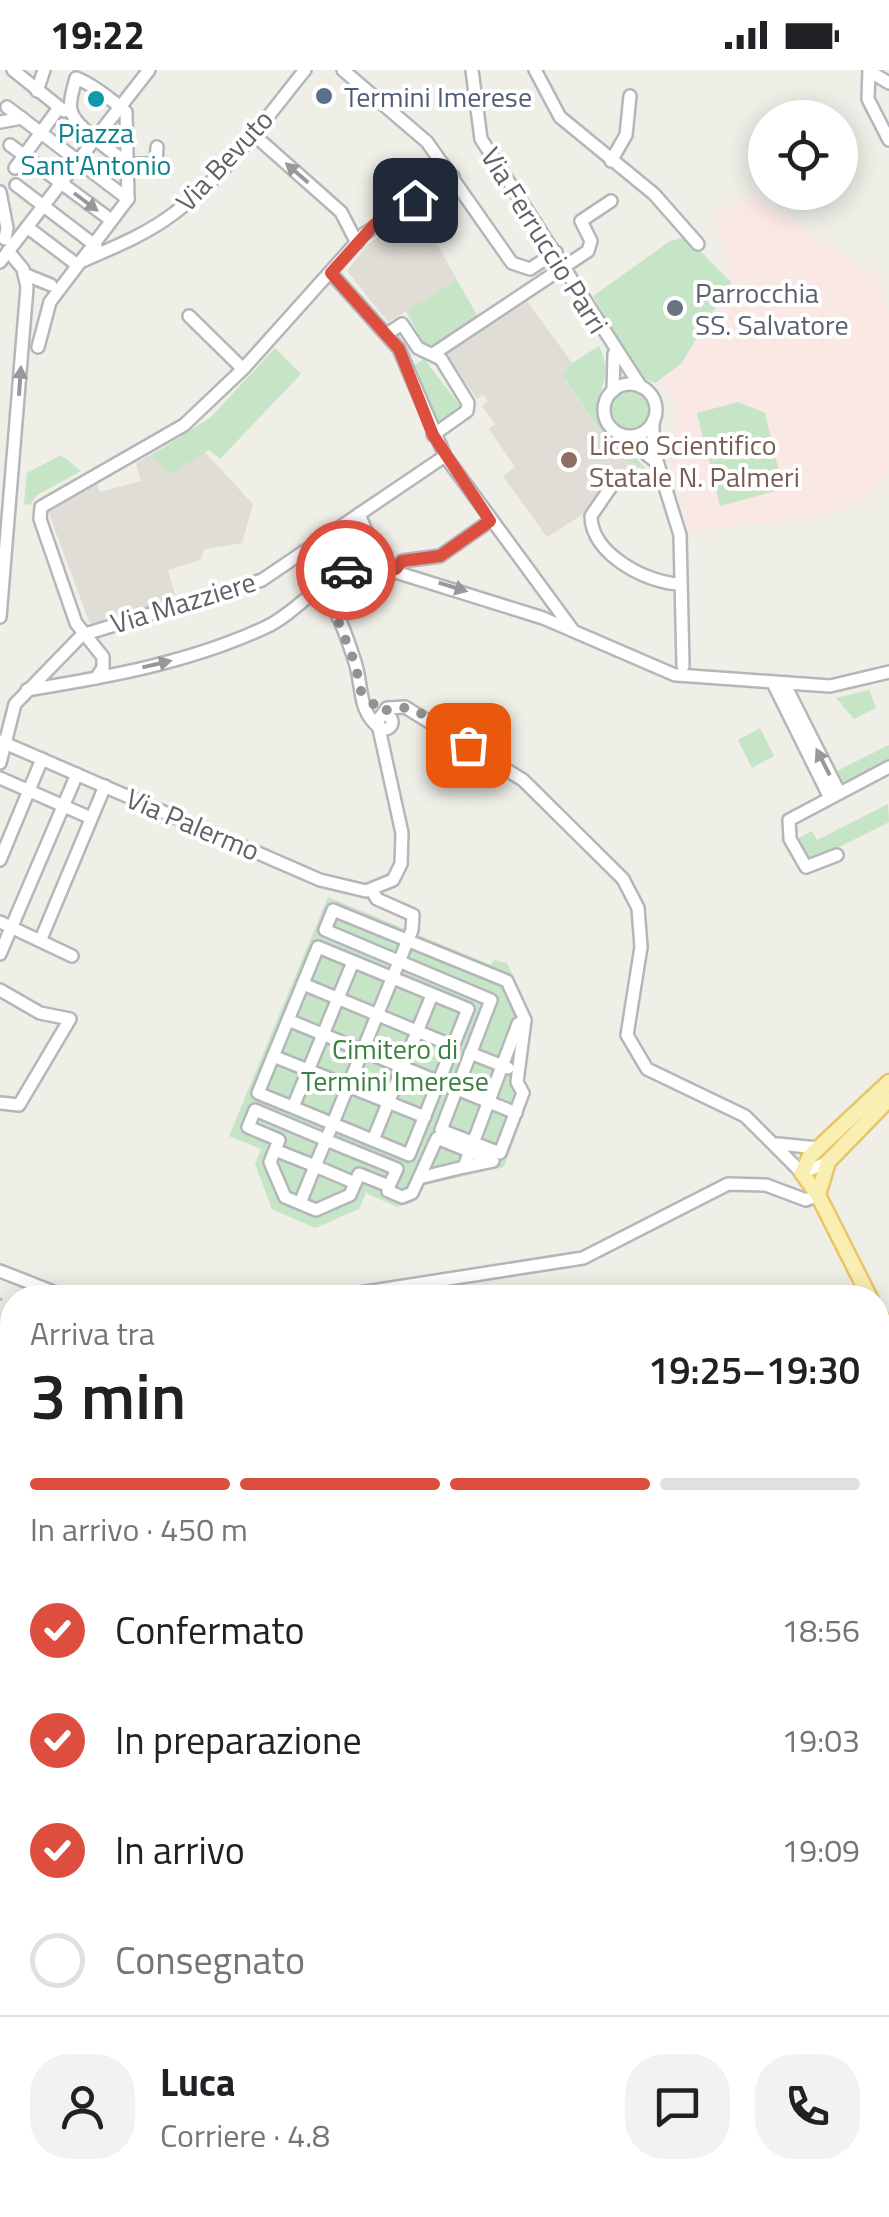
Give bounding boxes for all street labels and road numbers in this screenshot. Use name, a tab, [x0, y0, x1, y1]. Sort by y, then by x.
street label: Via Bevuto	[165, 99, 283, 221]
street label: Via Ferruccio Parri	[470, 138, 620, 342]
street label: Via Mazziere	[105, 560, 261, 644]
street label: Via Palermo	[119, 777, 267, 871]

